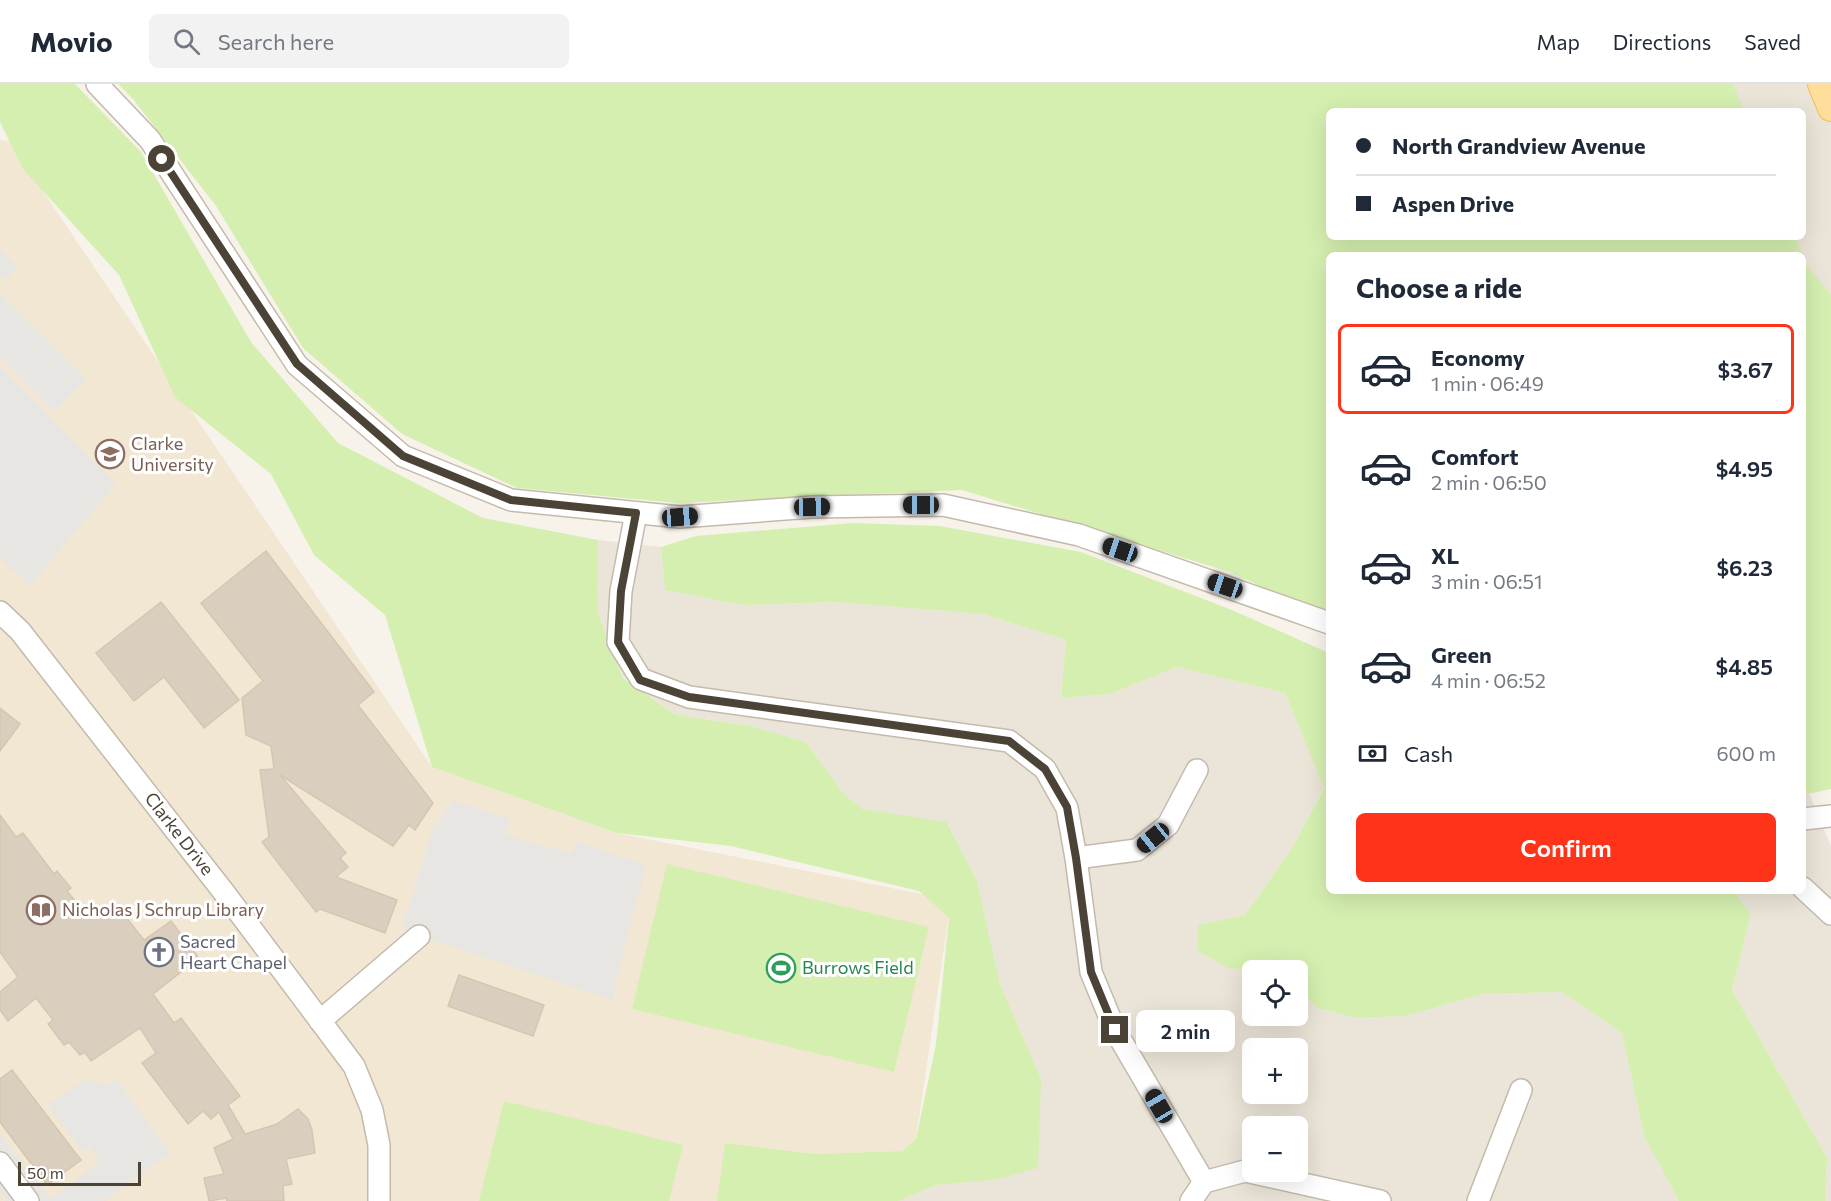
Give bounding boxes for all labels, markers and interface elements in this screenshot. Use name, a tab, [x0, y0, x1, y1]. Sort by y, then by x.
search box	[149, 14, 569, 68]
text: Movio	[30, 24, 113, 58]
icon: search	[170, 25, 203, 58]
text: Search here	[218, 28, 334, 55]
text: Map	[1537, 29, 1580, 54]
text: Directions	[1613, 29, 1711, 54]
text: Saved	[1744, 29, 1801, 54]
text: North Grandview Avenue	[1392, 132, 1645, 159]
route start	[148, 145, 175, 172]
text: Aspen Drive	[1392, 190, 1514, 217]
text: Choose a ride	[1356, 271, 1522, 304]
icon: car	[1359, 342, 1413, 396]
text: Economy	[1431, 344, 1525, 371]
text: $3.67	[1718, 356, 1773, 383]
text: 1 min · 06:49	[1431, 371, 1544, 395]
place label: Clarke University	[131, 432, 214, 475]
school or university icon: Clarke University	[94, 438, 126, 470]
icon: car	[1359, 441, 1413, 495]
text: Comfort	[1431, 443, 1519, 470]
text: $4.95	[1716, 455, 1773, 482]
text: 2 min · 06:50	[1431, 470, 1547, 494]
car	[903, 496, 939, 514]
car	[794, 498, 830, 516]
car	[661, 507, 699, 527]
car	[1100, 536, 1140, 564]
icon: car	[1359, 540, 1413, 594]
text: XL	[1431, 542, 1459, 569]
text: $6.23	[1717, 554, 1773, 581]
text: 3 min · 06:51	[1431, 569, 1543, 593]
car	[1205, 572, 1245, 600]
icon: car	[1359, 639, 1413, 693]
text: Green	[1431, 641, 1492, 668]
text: $4.85	[1716, 653, 1773, 680]
text: 4 min · 06:52	[1431, 668, 1546, 692]
icon: cash	[1356, 737, 1389, 770]
text: Cash	[1404, 740, 1453, 767]
text: 600 m	[1716, 741, 1776, 765]
street label: Clarke Drive	[141, 787, 219, 879]
button: Confirm	[1356, 813, 1776, 882]
car	[1133, 820, 1173, 856]
library icon: Nicholas J Schrup Library	[25, 894, 57, 926]
place label: Nicholas J Schrup Library	[62, 898, 264, 920]
place label: Sacred Heart Chapel	[180, 930, 287, 973]
church icon: Sacred Heart Chapel	[143, 936, 175, 968]
sports icon: Burrows Field	[765, 952, 797, 984]
place label: Burrows Field	[802, 956, 914, 978]
map controls	[1242, 960, 1308, 1182]
button: locate	[1242, 960, 1308, 1026]
callout: 2 min	[1136, 1009, 1235, 1051]
route end	[1101, 1016, 1128, 1043]
text: 2 min	[1161, 1019, 1210, 1043]
button: +	[1242, 1038, 1308, 1104]
car	[1142, 1086, 1176, 1126]
button: −	[1242, 1116, 1308, 1182]
scale bar	[18, 1159, 141, 1186]
text: 50 m	[27, 1163, 64, 1182]

